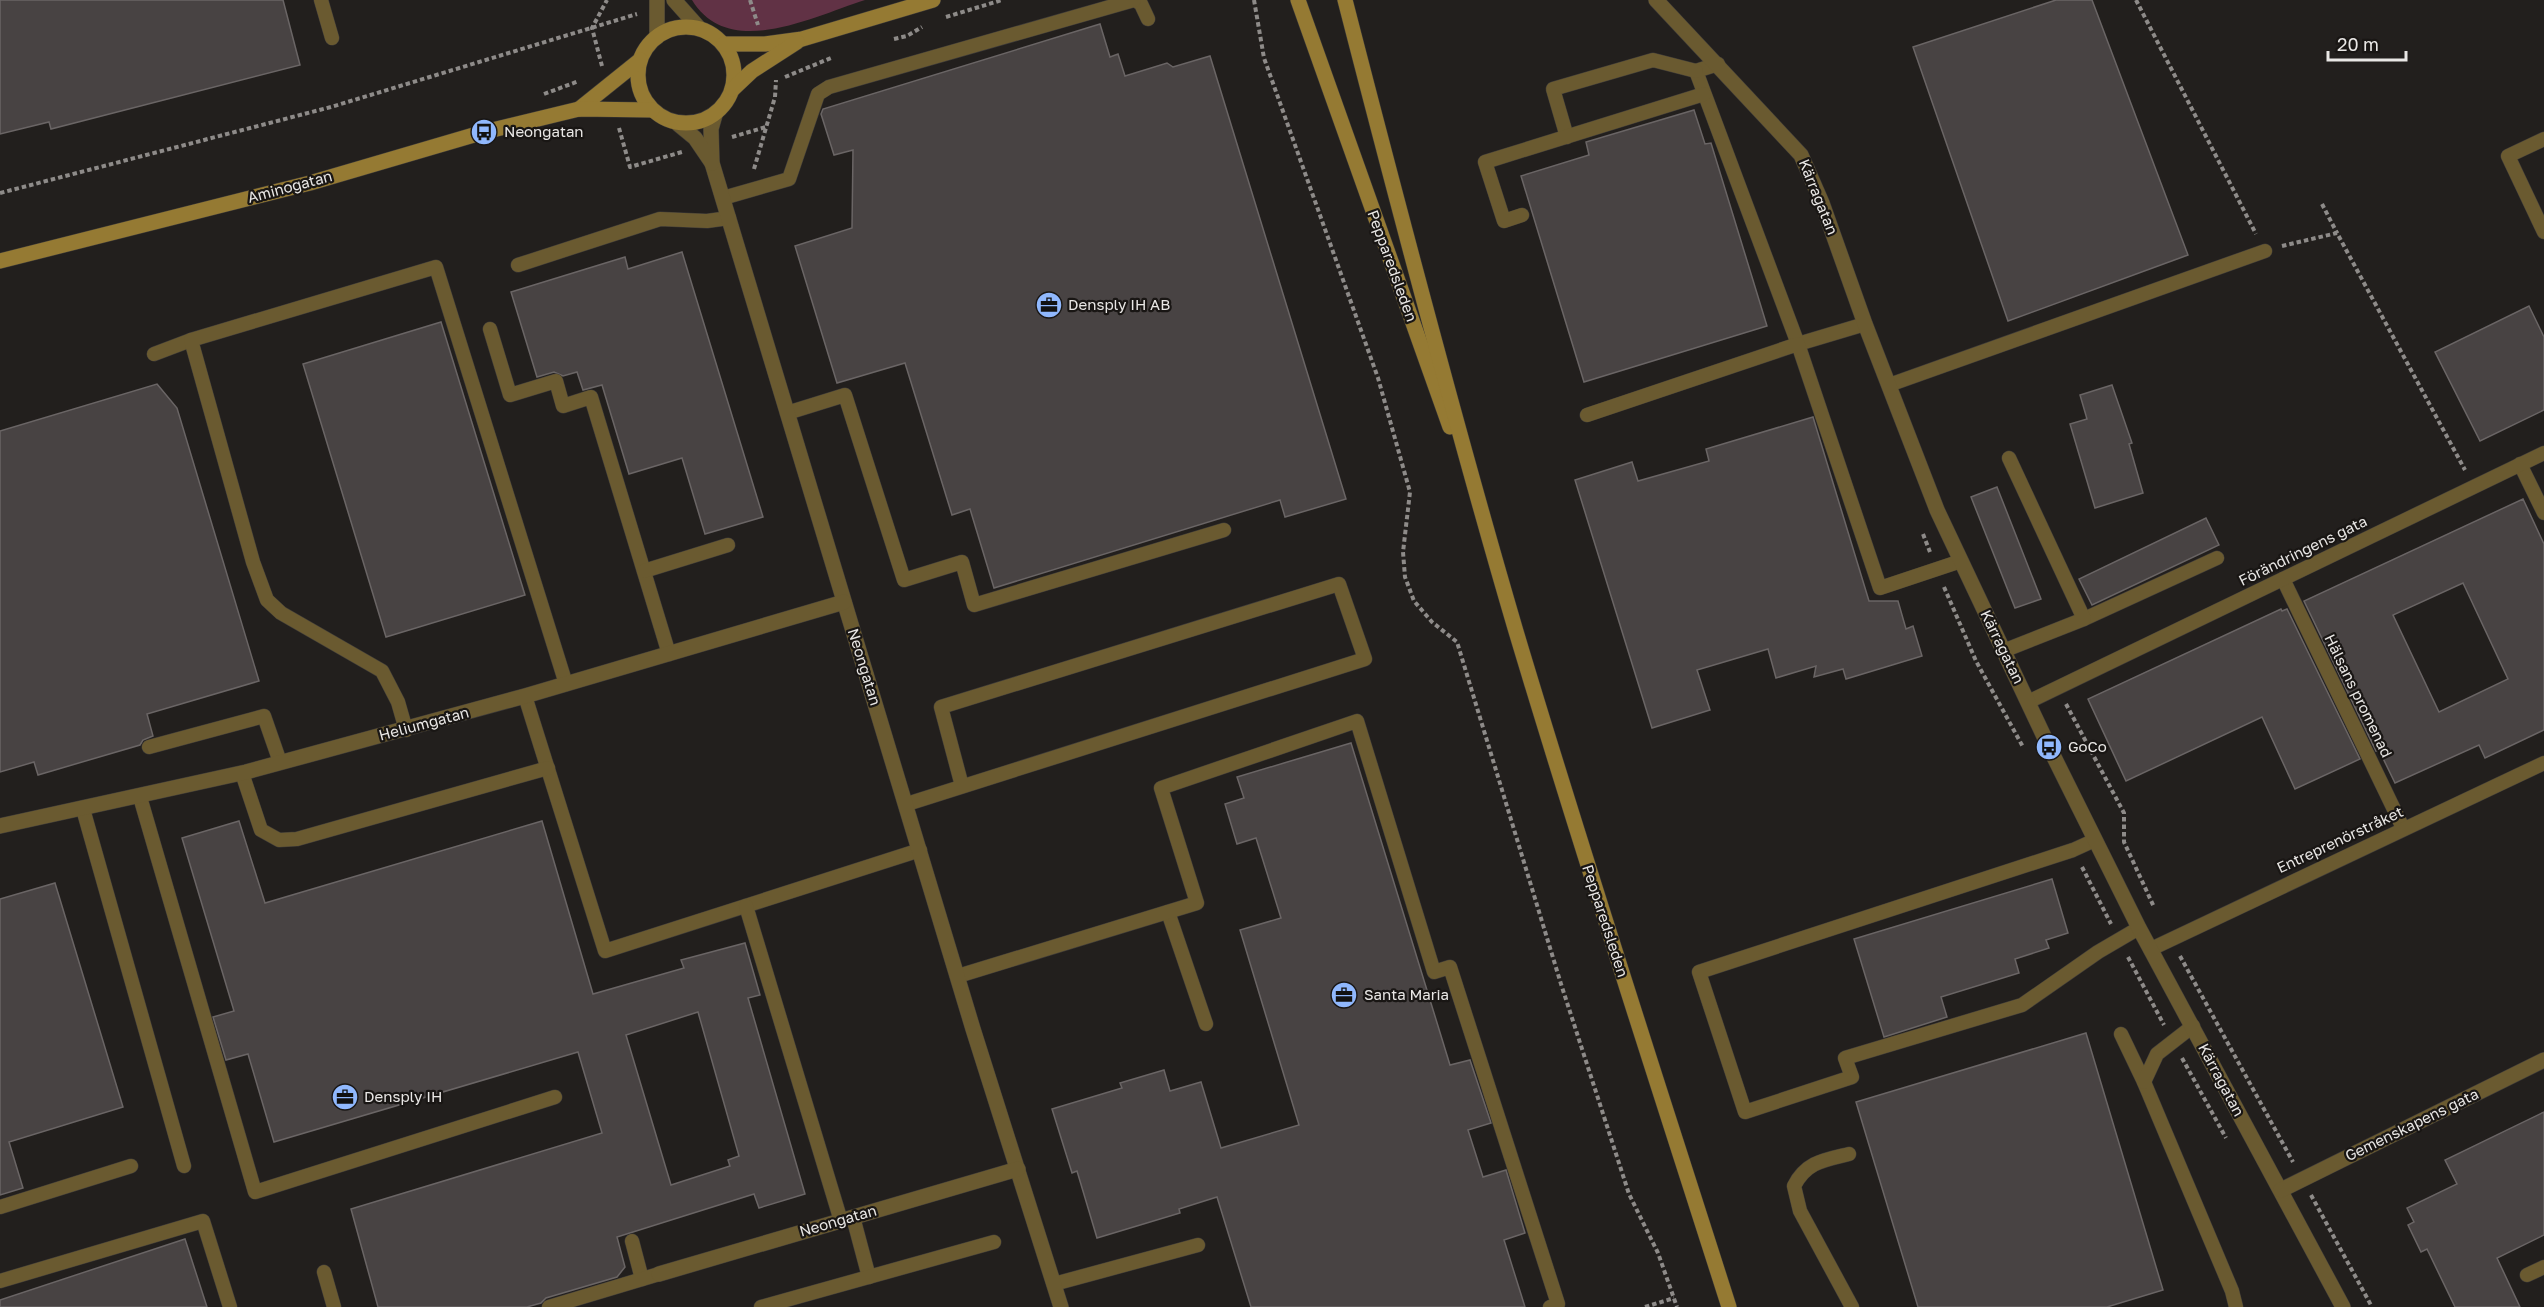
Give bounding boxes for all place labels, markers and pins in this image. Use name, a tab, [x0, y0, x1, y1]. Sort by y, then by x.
bus stop icon: Neongatan	[469, 117, 499, 147]
place label: Neongatan	[504, 122, 584, 140]
office icon: Densply IH AB	[1034, 290, 1064, 320]
place label: Densply IH AB	[1068, 295, 1170, 313]
bus stop icon: GoCo	[2034, 732, 2064, 762]
place label: GoCo	[2068, 737, 2107, 755]
office icon: Santa Maria	[1329, 980, 1359, 1010]
place label: Santa Maria	[1364, 985, 1449, 1003]
office icon: Densply IH	[330, 1082, 360, 1112]
place label: Densply IH	[364, 1087, 442, 1105]

